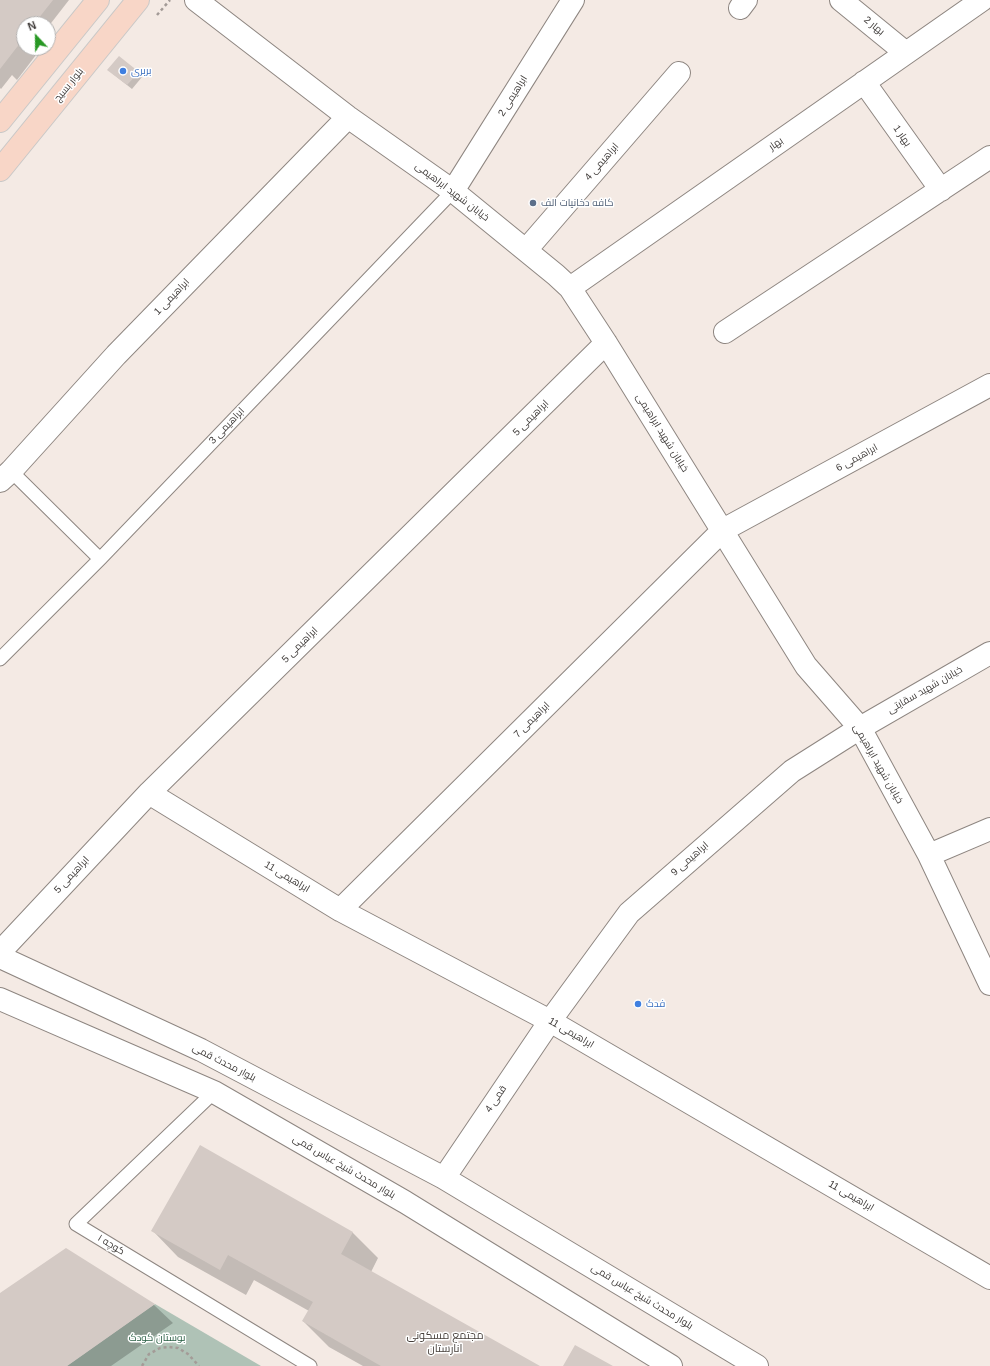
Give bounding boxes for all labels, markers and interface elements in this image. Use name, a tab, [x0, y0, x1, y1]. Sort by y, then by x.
street label: بهار 2	[861, 14, 887, 38]
north arrow	[16, 16, 56, 56]
text: N	[26, 19, 38, 33]
place label: بربری	[131, 65, 151, 77]
street label: بلوار بسیج	[52, 66, 86, 104]
marker: بربری	[118, 66, 128, 76]
street label: ابراهیمی 2	[496, 73, 530, 119]
street label: بهار 1	[890, 123, 914, 149]
street label: بهار	[766, 135, 786, 153]
street label: ابراهیمی 4	[582, 141, 622, 183]
street label: خیابان شهید ابراهیمی	[412, 160, 492, 224]
place label: کافه دخانیات الف	[541, 197, 613, 209]
marker: کافه دخانیات الف	[528, 198, 538, 208]
street label: ابراهیمی 1	[152, 276, 192, 318]
street label: خیابان شهید ابراهیمی	[633, 392, 691, 474]
street label: ابراهیمی 5	[511, 398, 551, 438]
street label: ابراهیمی 3	[207, 405, 247, 447]
street label: ابراهیمی 6	[834, 442, 880, 474]
street label: ابراهیمی 5	[280, 625, 320, 665]
street label: خیابان شهید سقایتی	[885, 664, 965, 716]
street label: ابراهیمی 7	[512, 700, 552, 740]
street label: خیابان شهید ابراهیمی	[850, 722, 906, 806]
street label: ابراهیمی 9	[669, 839, 711, 879]
street label: ابراهیمی 5	[52, 854, 92, 896]
street label: ابراهیمی 11	[262, 859, 312, 895]
place label: فدک	[646, 998, 665, 1010]
marker: فدک	[633, 999, 643, 1009]
street label: ابراهیمی 11	[546, 1015, 596, 1051]
street label: بلوار محدث قمی	[190, 1042, 258, 1084]
street label: قمی 4	[483, 1083, 509, 1115]
street label: بلوار محدث شیخ عباس قمی	[290, 1133, 398, 1201]
street label: ابراهیمی 11	[826, 1178, 876, 1214]
street label: کوچه ۱	[95, 1232, 127, 1258]
street label: بلوار محدث شیخ عباس قمی	[589, 1262, 695, 1332]
district label: مجتمع مسکونی انارستان	[406, 1329, 484, 1355]
park label: بوستان کودک	[129, 1332, 185, 1344]

